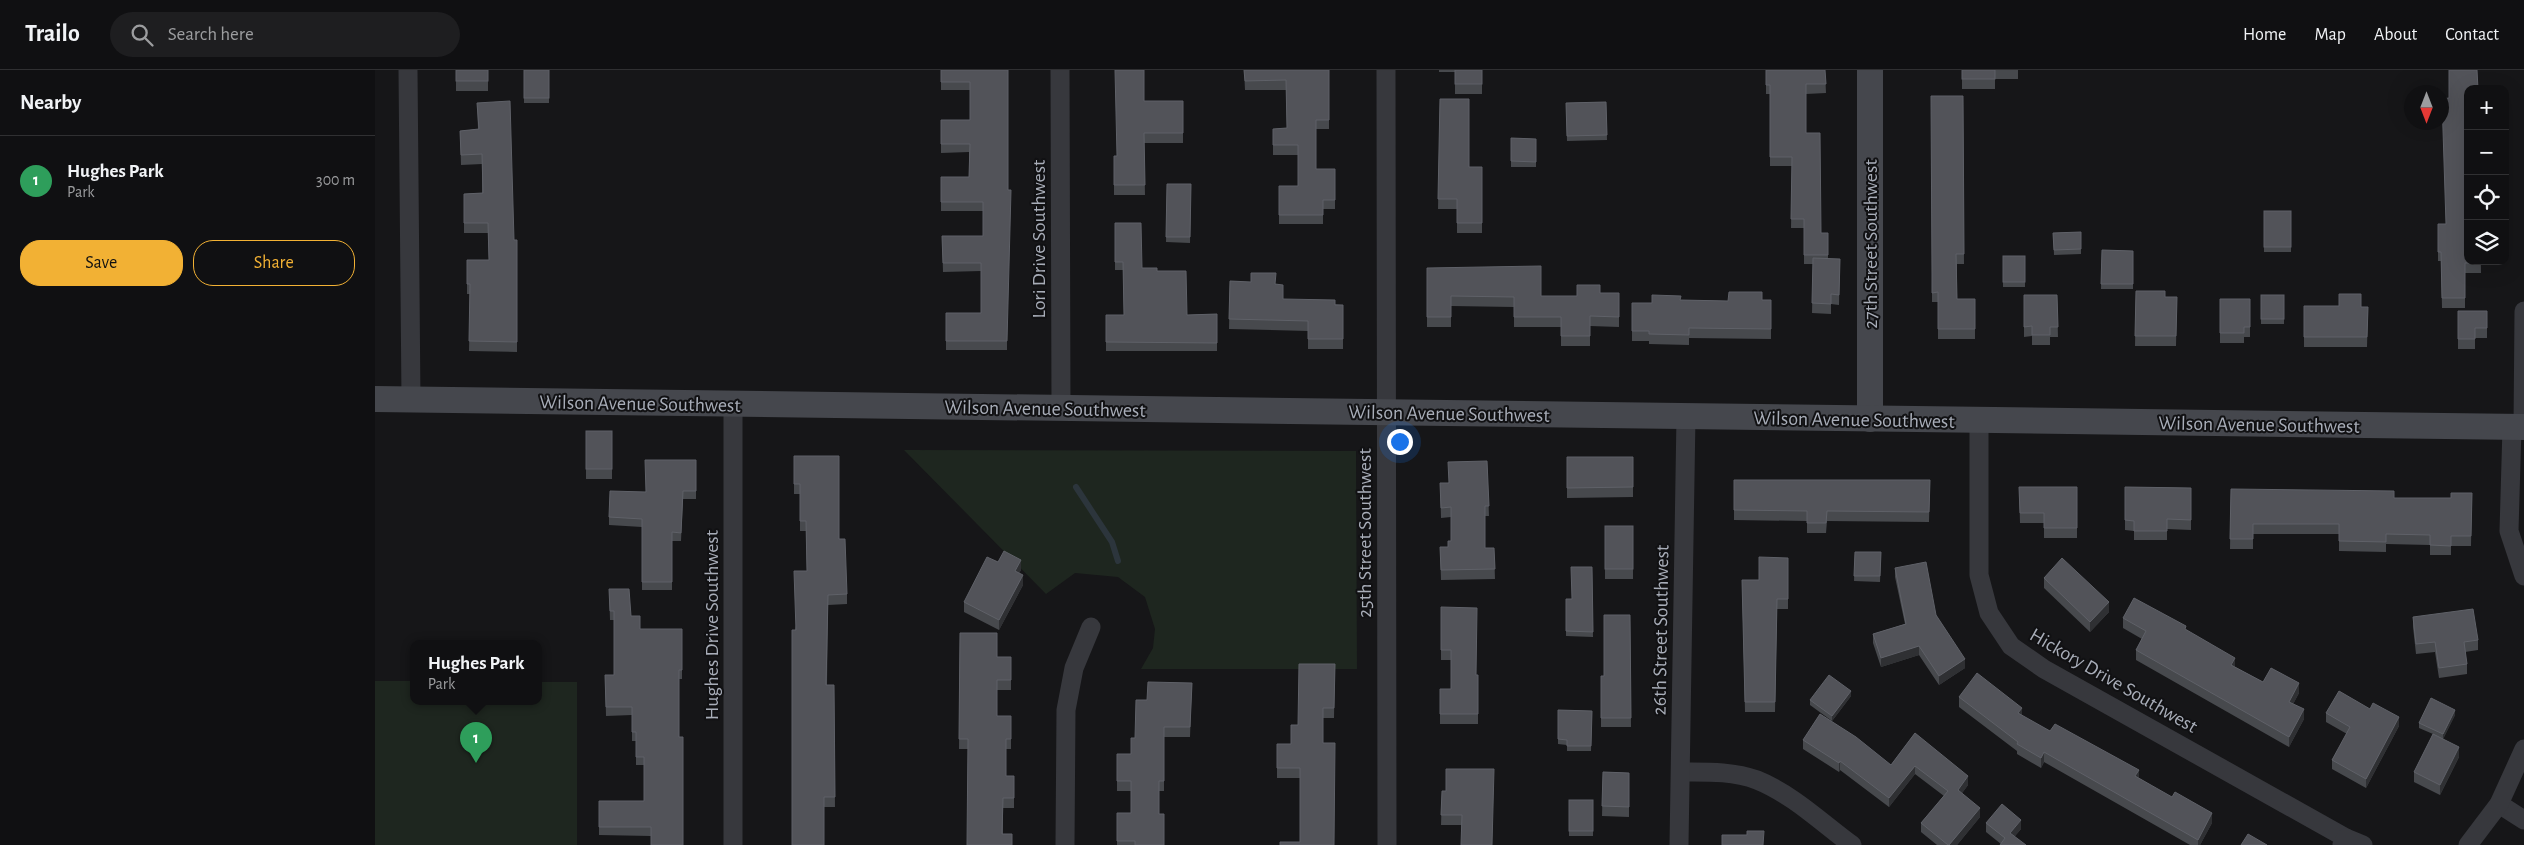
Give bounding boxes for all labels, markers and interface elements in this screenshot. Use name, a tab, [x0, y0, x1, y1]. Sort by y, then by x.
search box	[110, 12, 460, 57]
icon: search	[128, 21, 156, 49]
text: Trailo	[25, 22, 80, 46]
text: Search here	[168, 25, 254, 44]
text: Home	[2243, 26, 2286, 44]
text: Map	[2314, 26, 2346, 44]
text: About	[2374, 26, 2417, 44]
text: Contact	[2445, 26, 2499, 44]
north arrow	[2404, 85, 2449, 130]
map controls	[2464, 85, 2509, 265]
button: +	[2464, 85, 2509, 130]
text: Nearby	[20, 92, 81, 113]
button: −	[2464, 130, 2509, 175]
street label: Lori Drive Southwest	[1029, 159, 1049, 318]
street label: 27th Street Southwest	[1861, 159, 1881, 329]
text: Hughes Park	[67, 162, 164, 181]
text: 1	[33, 172, 39, 188]
text: 300 m	[316, 172, 355, 188]
button: locate	[2464, 175, 2509, 220]
text: Park	[67, 184, 95, 200]
button: layers	[2464, 220, 2509, 265]
button: Save	[20, 240, 183, 286]
button: Share	[193, 240, 355, 286]
street label: Wilson Avenue Southwest	[539, 392, 742, 416]
street label: Wilson Avenue Southwest	[944, 397, 1147, 421]
street label: Wilson Avenue Southwest	[1348, 402, 1551, 426]
street label: Wilson Avenue Southwest	[1753, 408, 1956, 432]
street label: Wilson Avenue Southwest	[2158, 413, 2361, 437]
your location	[1387, 429, 1413, 455]
street label: 25th Street Southwest	[1355, 448, 1375, 618]
street label: Hughes Drive Southwest	[702, 529, 722, 720]
street label: 26th Street Southwest	[1650, 544, 1672, 715]
street label: Hickory Drive Southwest	[2026, 625, 2201, 737]
popup	[410, 640, 542, 705]
text: Hughes Park	[428, 654, 524, 673]
text: Park	[428, 676, 455, 692]
pin: 1	[460, 722, 492, 763]

